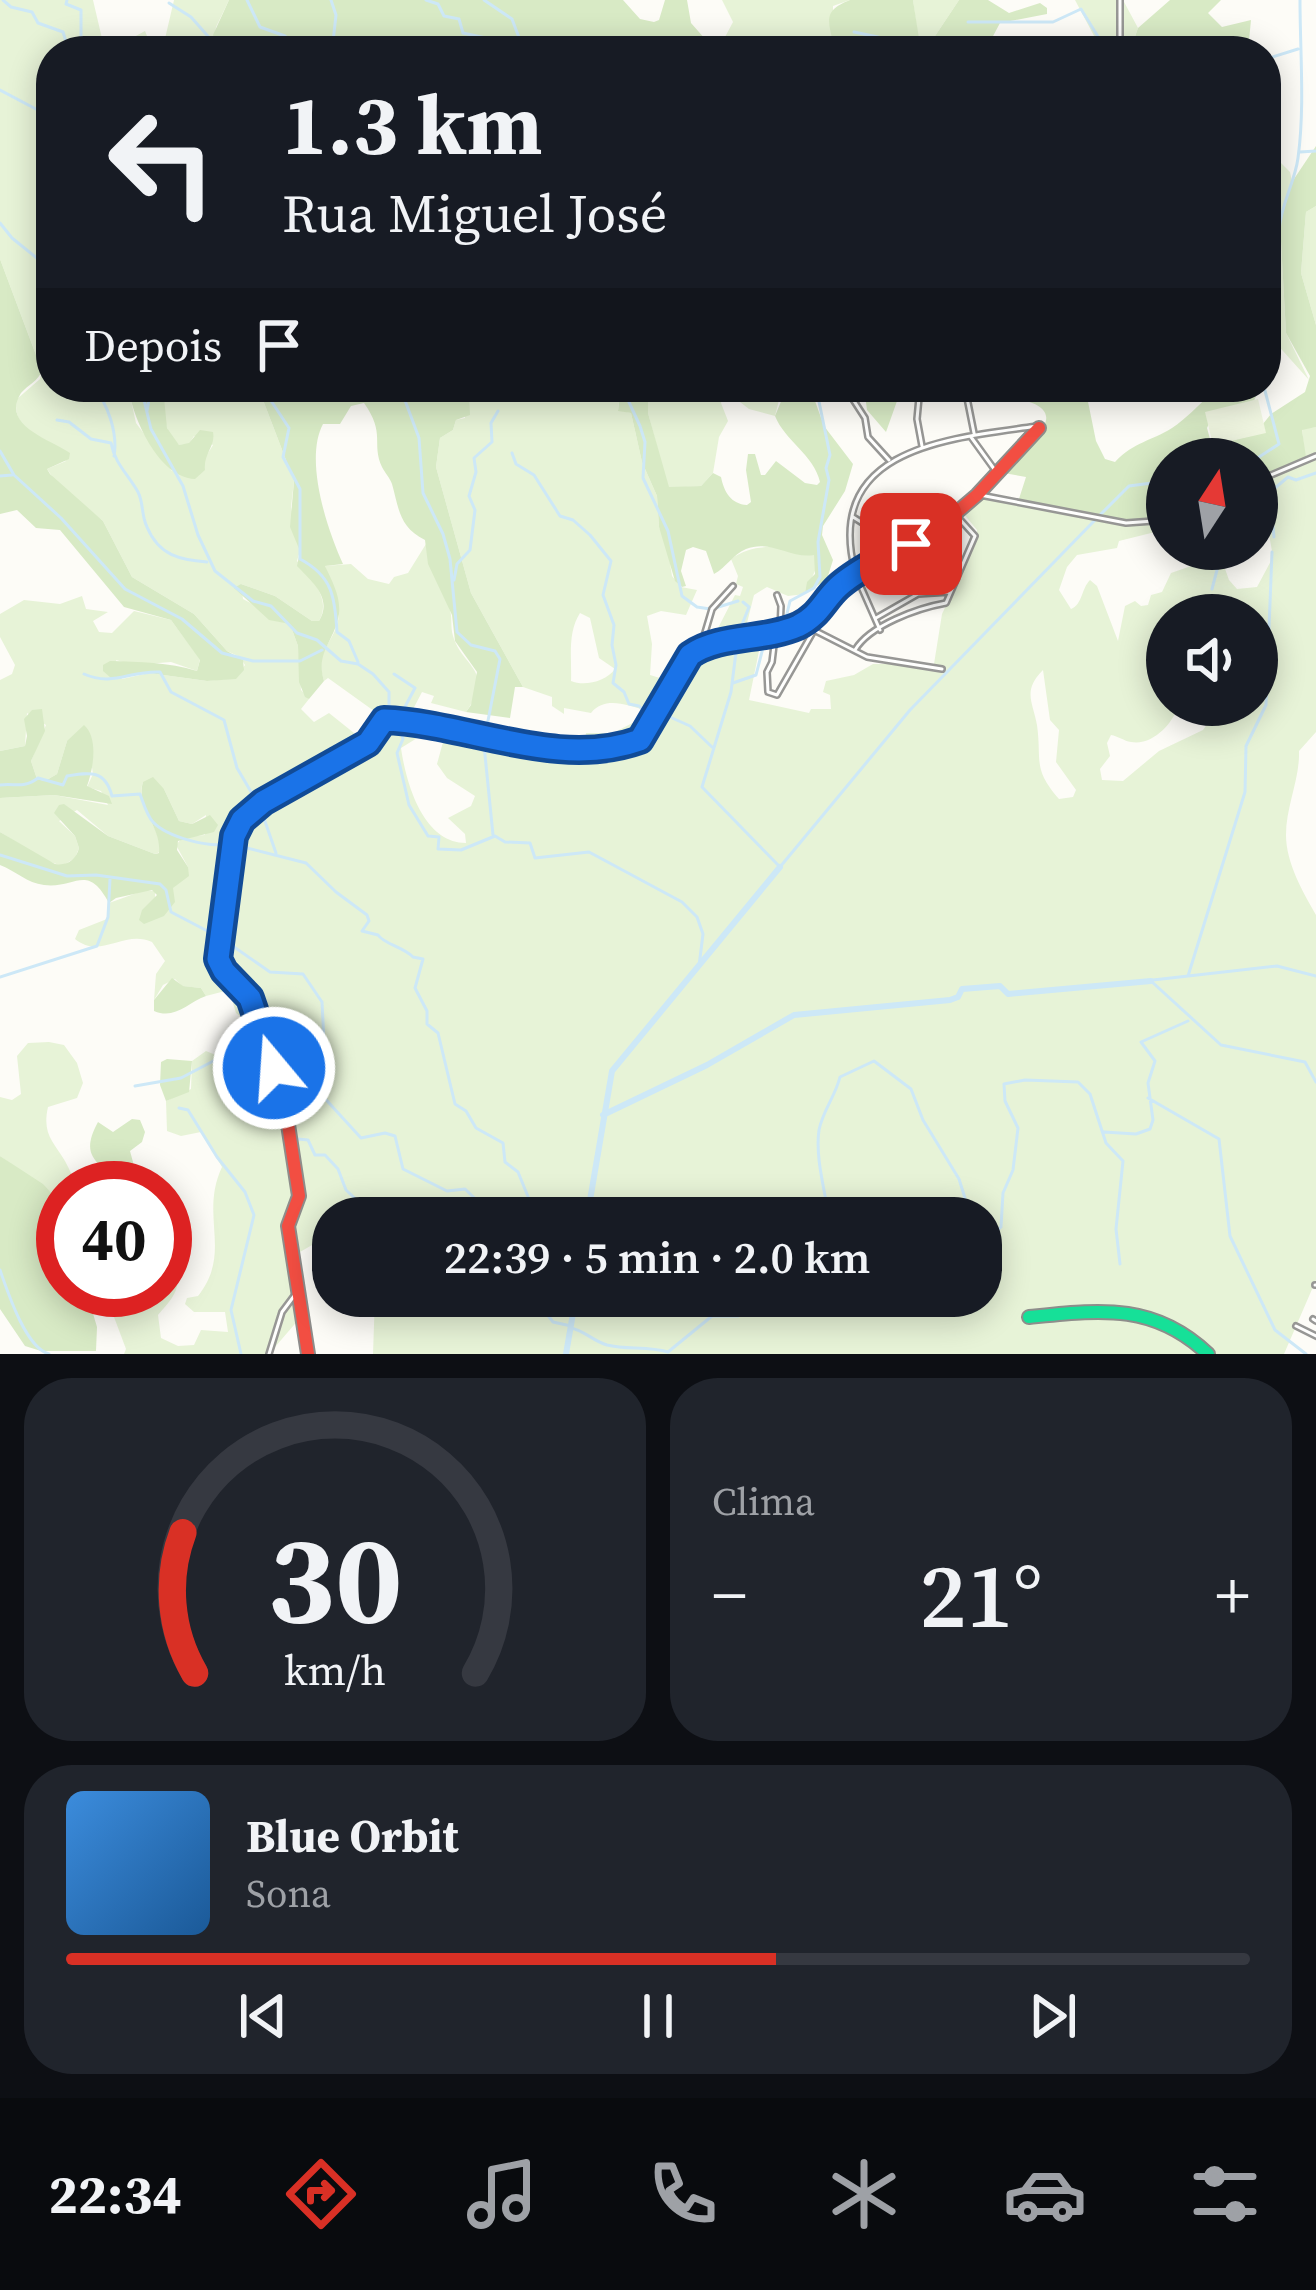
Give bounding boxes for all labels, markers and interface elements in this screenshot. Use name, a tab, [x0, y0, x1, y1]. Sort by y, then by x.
text: 1.3 km	[282, 67, 543, 182]
icon: left	[84, 84, 240, 240]
text: Rua Miguel José	[282, 176, 667, 250]
icon: arrive	[246, 312, 312, 378]
text: Depois	[84, 314, 222, 376]
north arrow	[1146, 438, 1278, 570]
map controls	[1146, 438, 1278, 726]
pin	[860, 493, 962, 595]
icon: arrive	[878, 511, 944, 577]
button: sound	[1146, 594, 1278, 726]
position arrow	[211, 1005, 337, 1131]
speed limit sign: 40	[36, 1161, 192, 1317]
text: 22:39 · 5 min · 2.0 km	[444, 1226, 870, 1288]
text: Clima	[712, 1475, 815, 1528]
text: 30	[267, 1493, 403, 1664]
text: 21°	[919, 1534, 1043, 1657]
text: −	[712, 1550, 747, 1640]
text: +	[1215, 1550, 1250, 1640]
text: km/h	[284, 1640, 386, 1698]
text: Blue Orbit	[246, 1805, 459, 1867]
text: Sona	[246, 1867, 331, 1920]
icon: previous	[230, 1983, 296, 2049]
icon: pause	[625, 1983, 691, 2049]
icon: next	[1020, 1983, 1086, 2049]
icon: directions	[279, 2152, 363, 2236]
icon: music	[460, 2152, 544, 2236]
icon: phone	[641, 2152, 725, 2236]
icon: climate	[822, 2152, 906, 2236]
icon: car	[1003, 2152, 1087, 2236]
icon: filters	[1183, 2152, 1267, 2236]
text: 22:34	[48, 2157, 182, 2231]

